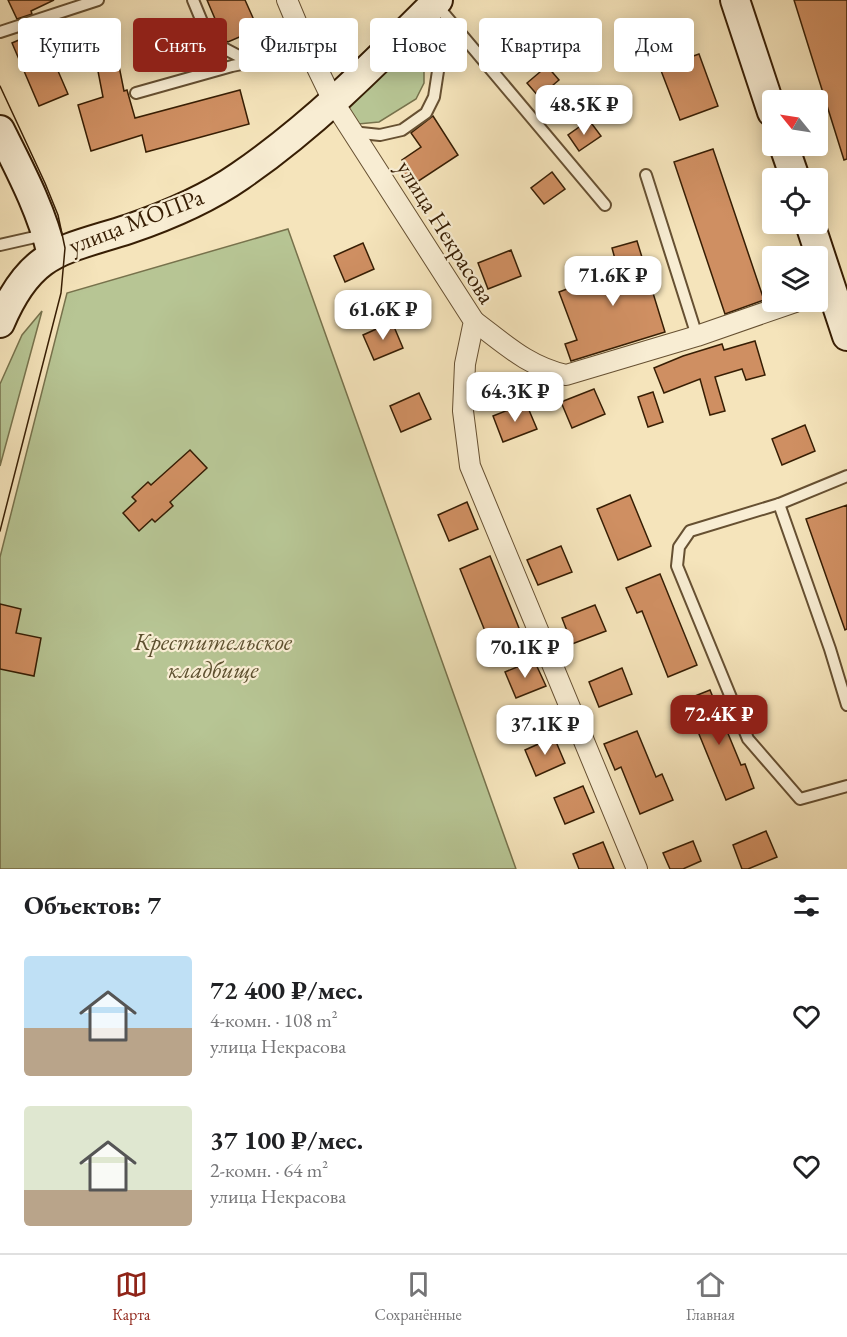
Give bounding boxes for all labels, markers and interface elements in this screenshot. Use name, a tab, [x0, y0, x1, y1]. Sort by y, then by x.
chip: Купить	[18, 18, 121, 72]
chip: Снять	[133, 18, 227, 72]
chip: Фильтры	[239, 18, 358, 72]
chip: Новое	[370, 18, 467, 72]
chip: Квартира	[479, 18, 602, 72]
chip: Дом	[614, 18, 694, 72]
pin: 48.5K ₽	[529, 85, 639, 136]
north arrow	[762, 90, 828, 156]
map controls	[762, 90, 828, 312]
text: 48.5K ₽	[550, 91, 618, 117]
street label: улица Некрасова	[390, 154, 503, 310]
button: locate	[762, 168, 828, 234]
street label: улица МОПРа	[64, 180, 208, 260]
button: layers	[762, 246, 828, 312]
pin: 71.6K ₽	[558, 256, 668, 307]
text: 71.6K ₽	[579, 262, 647, 288]
pin: 61.6K ₽	[328, 290, 438, 341]
text: 61.6K ₽	[349, 296, 417, 322]
pin: 64.3K ₽	[460, 372, 570, 423]
text: 64.3K ₽	[481, 378, 549, 404]
park label: Крестительское кладбище	[133, 626, 293, 685]
pin: 70.1K ₽	[470, 628, 580, 679]
text: 70.1K ₽	[491, 634, 559, 660]
pin: 72.4K ₽	[664, 695, 774, 746]
text: 72.4K ₽	[685, 701, 753, 727]
pin: 37.1K ₽	[490, 705, 600, 756]
text: 37.1K ₽	[511, 711, 579, 737]
text: Объектов: 7	[24, 888, 161, 922]
icon: filters	[790, 889, 823, 922]
text: 72 400 ₽/мес.	[210, 973, 363, 1007]
icon: home	[72, 980, 144, 1052]
icon: heart	[790, 1000, 823, 1033]
text: 4-комн. · 108 m²	[210, 1007, 338, 1033]
text: улица Некрасова	[210, 1033, 346, 1059]
text: 37 100 ₽/мес.	[210, 1123, 363, 1157]
icon: home	[72, 1130, 144, 1202]
icon: heart	[790, 1150, 823, 1183]
text: 2-комн. · 64 m²	[210, 1157, 328, 1183]
text: улица Некрасова	[210, 1183, 346, 1209]
tab: Карта	[112, 1268, 150, 1325]
tab: Сохранённые	[375, 1268, 462, 1325]
tab: Главная	[686, 1268, 735, 1325]

